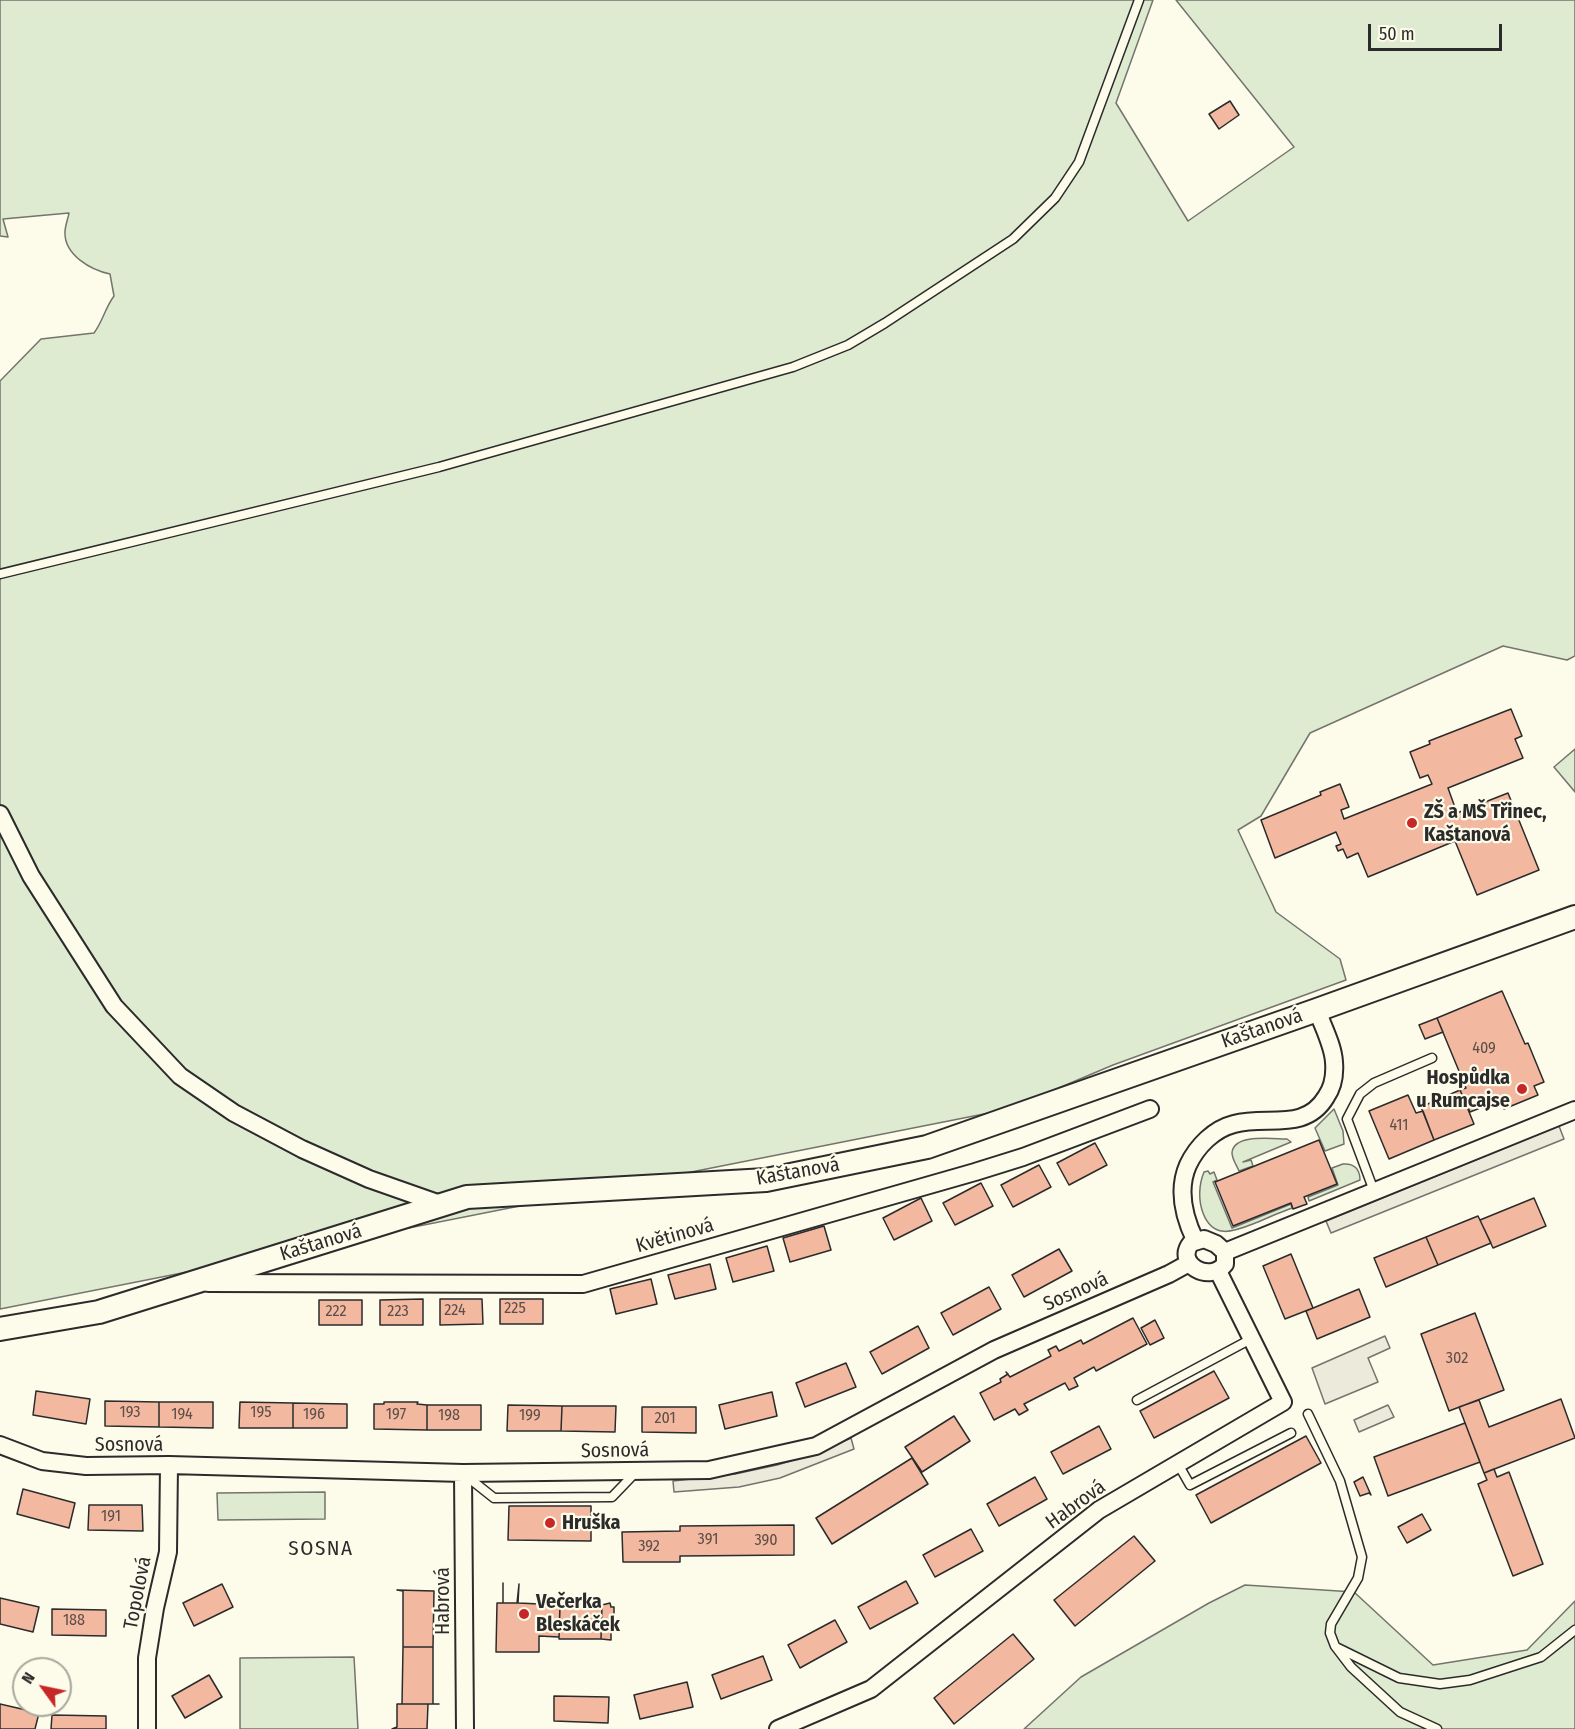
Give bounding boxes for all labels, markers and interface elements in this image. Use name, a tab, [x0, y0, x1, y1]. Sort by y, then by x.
scale bar	[1371, 12, 1504, 50]
text: 50 m	[1379, 23, 1415, 45]
place label: ZŠ a MŠ Třinec, Kaštanová	[1424, 800, 1547, 847]
marker: ZŠ a MŠ Třinec, Kaštanová	[1405, 816, 1419, 830]
street label: Kaštanová	[1218, 1004, 1306, 1054]
house number: 409	[1472, 1039, 1496, 1059]
place label: Hospůdka u Rumcajse	[1416, 1066, 1510, 1113]
marker: Hospůdka u Rumcajse	[1515, 1082, 1529, 1096]
house number: 411	[1389, 1116, 1409, 1136]
street label: Kaštanová	[754, 1153, 842, 1191]
street label: Květinová	[633, 1213, 717, 1259]
street label: Kaštanová	[277, 1219, 365, 1267]
street label: Sosnová	[1040, 1267, 1112, 1317]
house number: 225	[504, 1299, 526, 1319]
house number: 224	[444, 1301, 466, 1321]
house number: 222	[325, 1302, 347, 1322]
house number: 223	[387, 1302, 409, 1322]
house number: 302	[1446, 1349, 1468, 1369]
house number: 193	[120, 1403, 140, 1423]
house number: 195	[250, 1403, 272, 1423]
house number: 194	[171, 1405, 193, 1425]
house number: 196	[303, 1405, 325, 1425]
house number: 197	[386, 1405, 406, 1425]
house number: 198	[438, 1406, 460, 1426]
house number: 199	[519, 1406, 541, 1426]
house number: 201	[654, 1409, 676, 1429]
street label: Sosnová	[95, 1433, 163, 1457]
street label: Sosnová	[581, 1438, 649, 1464]
street label: Habrová	[1042, 1475, 1110, 1535]
house number: 191	[101, 1507, 121, 1527]
place label: Hruška	[562, 1511, 620, 1535]
marker: Hruška	[543, 1516, 557, 1530]
house number: 391	[698, 1530, 718, 1550]
house number: 390	[754, 1531, 778, 1551]
district label: SOSNA	[288, 1536, 354, 1562]
house number: 392	[638, 1537, 660, 1557]
street label: Topolová	[119, 1554, 157, 1632]
street label: Habrová	[431, 1567, 455, 1635]
place label: Večerka Bleskáček	[536, 1590, 620, 1637]
marker: Večerka Bleskáček	[517, 1607, 531, 1621]
house number: 188	[63, 1611, 85, 1631]
north arrow	[12, 1657, 72, 1717]
text: N	[18, 1669, 39, 1687]

